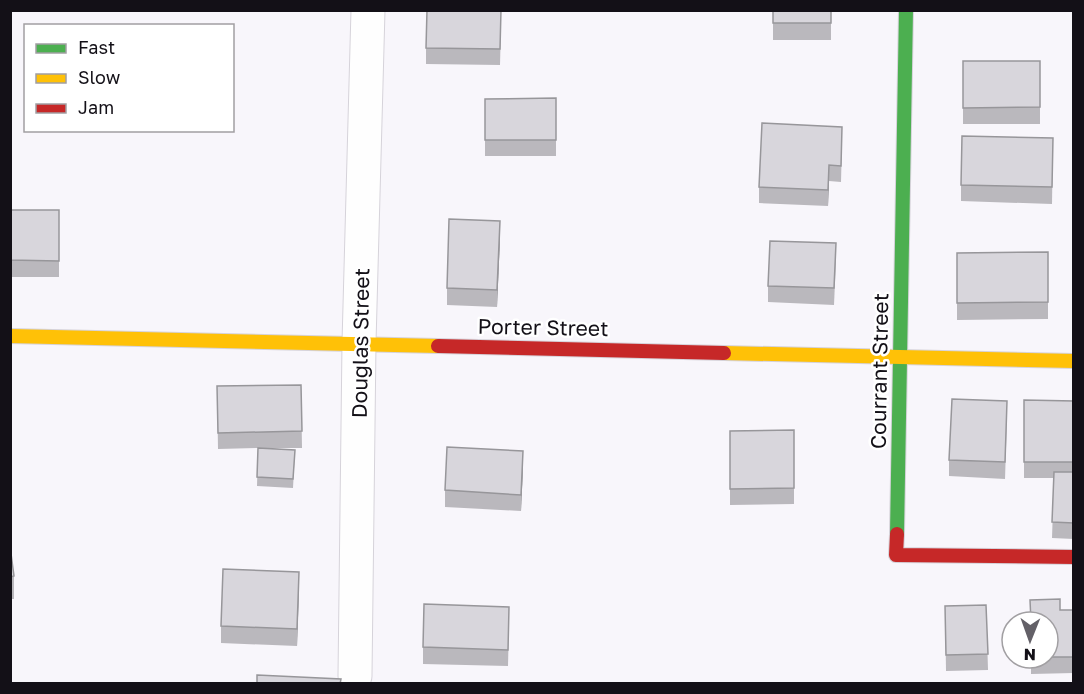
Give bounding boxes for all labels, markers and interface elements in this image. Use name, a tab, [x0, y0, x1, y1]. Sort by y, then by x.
legend	[24, 24, 234, 132]
text: Fast	[78, 36, 115, 58]
text: Slow	[78, 66, 121, 88]
text: Jam	[78, 96, 114, 118]
street label: Douglas Street	[346, 268, 374, 418]
street label: Courrant Street	[865, 293, 893, 449]
street label: Porter Street	[477, 313, 609, 341]
north arrow	[1000, 610, 1060, 670]
text: N	[1023, 645, 1036, 665]

